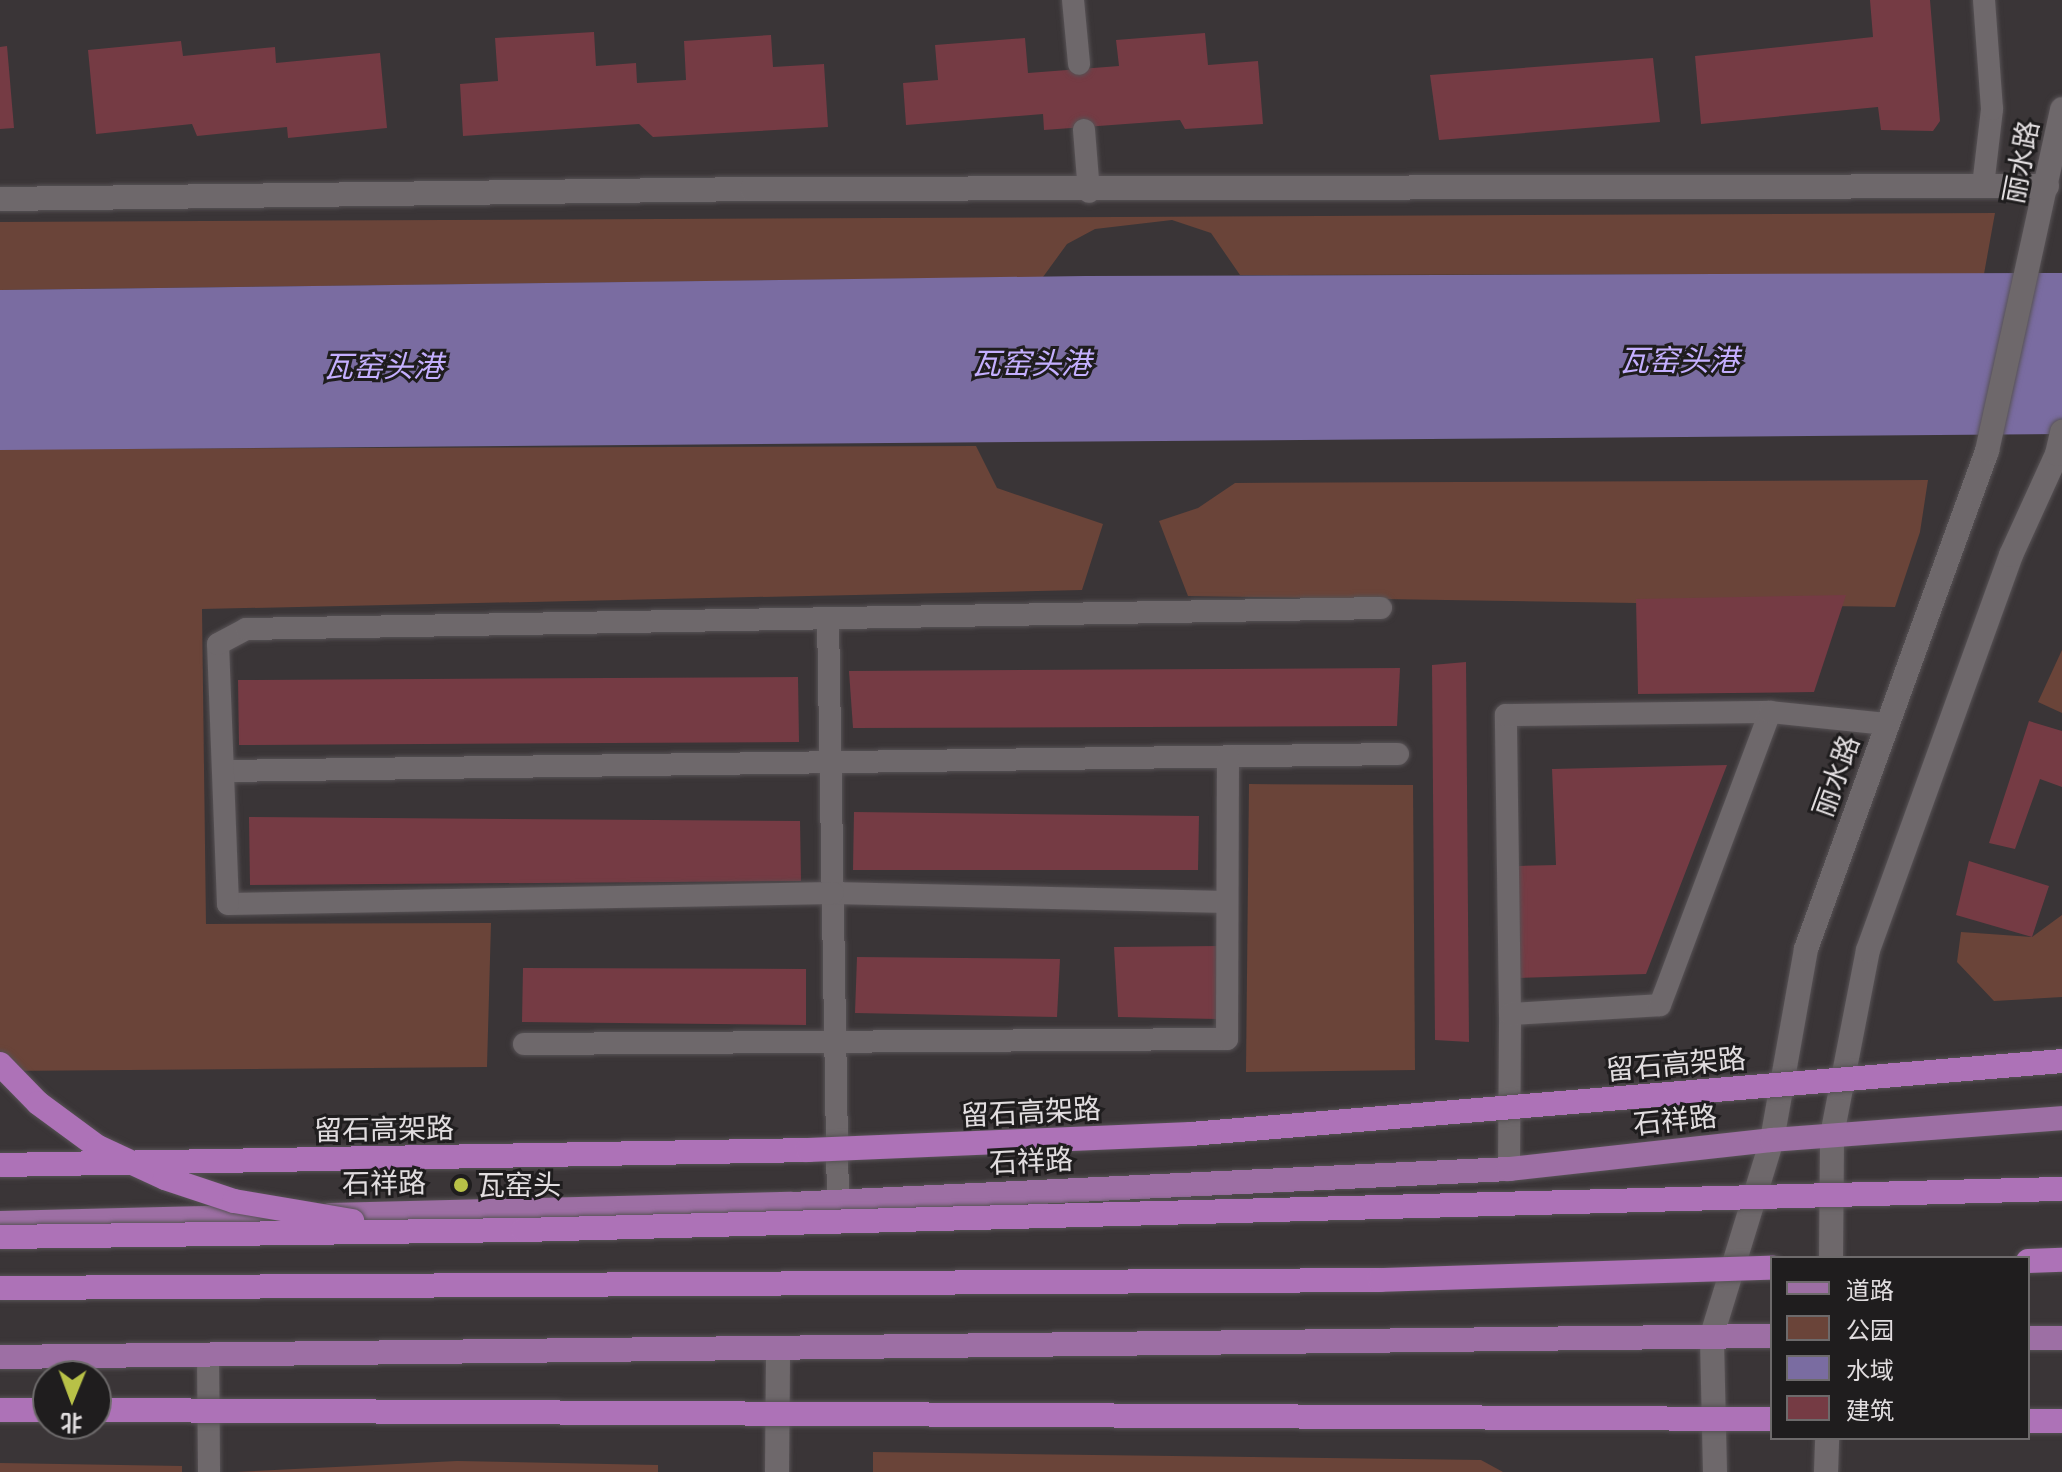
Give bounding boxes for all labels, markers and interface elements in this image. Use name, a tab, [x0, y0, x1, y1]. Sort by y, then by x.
street label: 丽水路	[1996, 118, 2046, 206]
water label: 瓦窑头港	[1619, 343, 1739, 379]
water label: 瓦窑头港	[971, 346, 1091, 382]
water label: 瓦窑头港	[323, 349, 443, 385]
street label: 丽水路	[1806, 731, 1866, 821]
street label: 留石高架路	[1605, 1041, 1747, 1087]
street label: 留石高架路	[960, 1092, 1102, 1132]
street label: 石祥路	[1631, 1099, 1719, 1141]
street label: 留石高架路	[314, 1111, 454, 1147]
street label: 石祥路	[988, 1142, 1074, 1180]
street label: 石祥路	[342, 1165, 426, 1201]
place label: 瓦窑头	[477, 1168, 561, 1202]
marker: 瓦窑头	[452, 1176, 470, 1194]
legend	[1770, 1256, 2030, 1440]
text: 道路	[1846, 1276, 1894, 1305]
text: 公园	[1846, 1316, 1894, 1345]
text: 水域	[1846, 1356, 1894, 1385]
north arrow	[32, 1360, 112, 1440]
text: 建筑	[1846, 1396, 1894, 1425]
text: 北	[60, 1409, 83, 1436]

